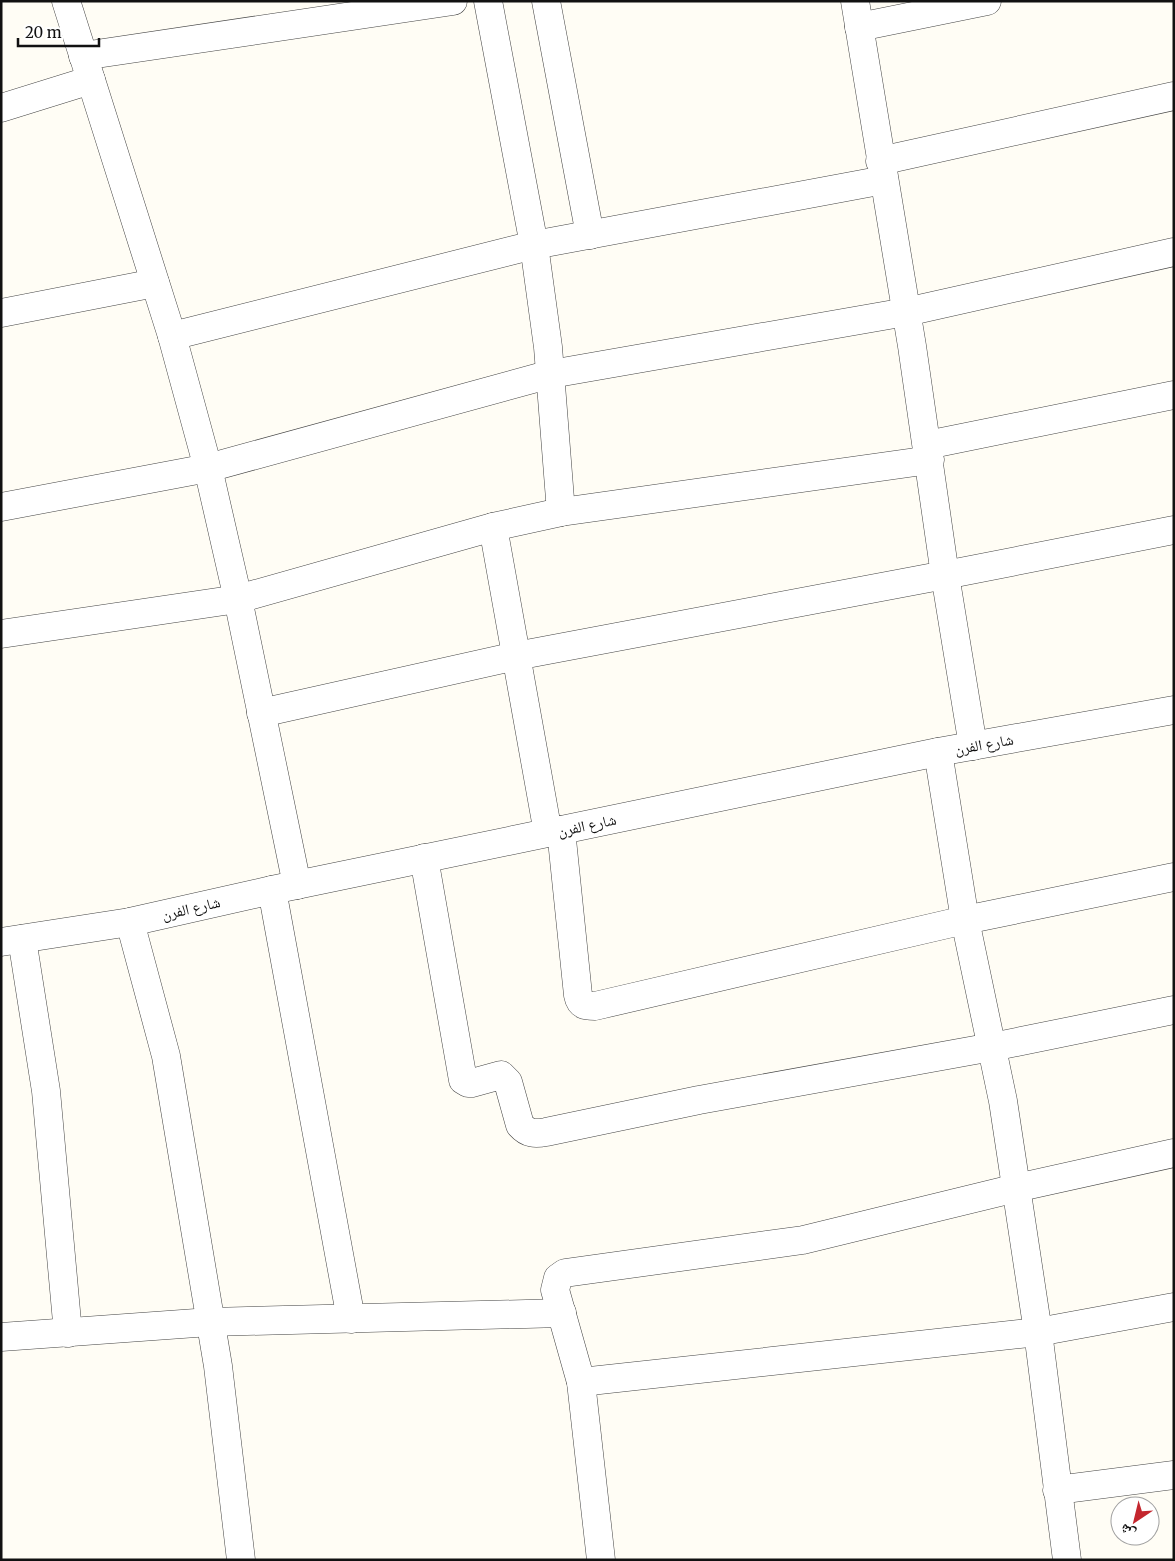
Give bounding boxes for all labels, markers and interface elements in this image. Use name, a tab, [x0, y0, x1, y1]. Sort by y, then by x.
scale bar	[18, 15, 99, 47]
text: 20 m	[25, 23, 62, 42]
street label: شارع الفرن	[953, 729, 1015, 760]
street label: شارع الفرن	[556, 809, 618, 841]
street label: شارع الفرن	[160, 892, 222, 925]
north arrow	[1110, 1496, 1160, 1546]
text: ش	[1116, 1520, 1139, 1543]

